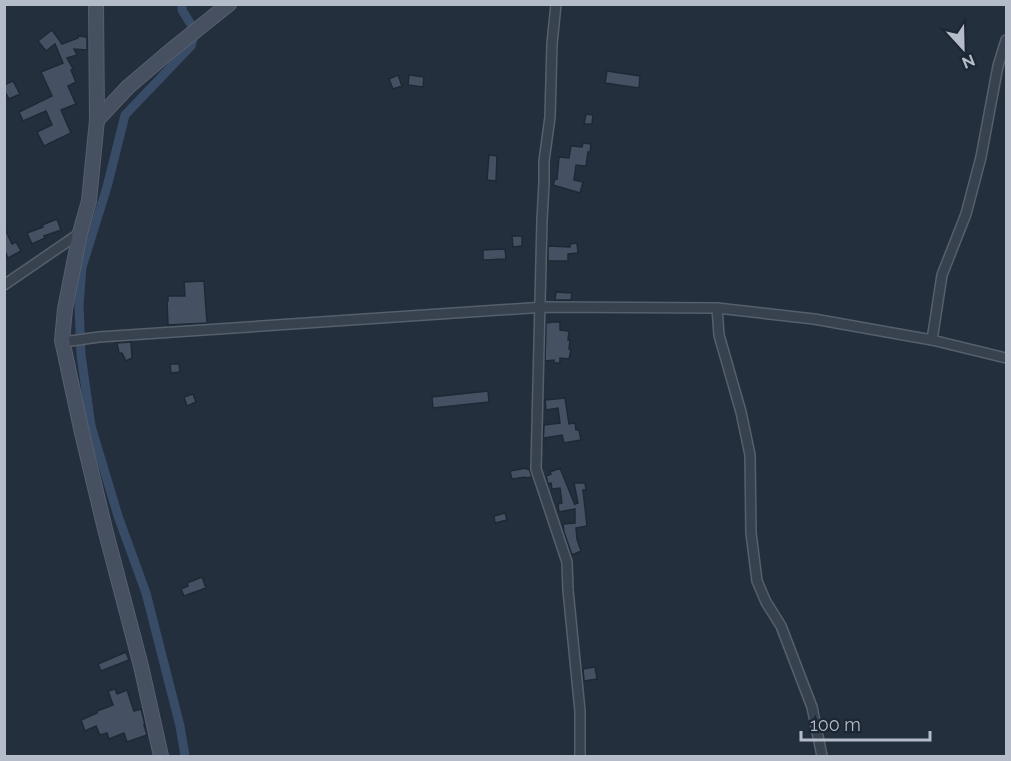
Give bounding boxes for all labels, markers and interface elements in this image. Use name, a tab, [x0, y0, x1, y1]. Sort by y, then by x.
north arrow	[933, 18, 993, 78]
text: N	[959, 50, 978, 73]
scale bar	[801, 704, 930, 742]
text: 100 m	[810, 714, 861, 735]

